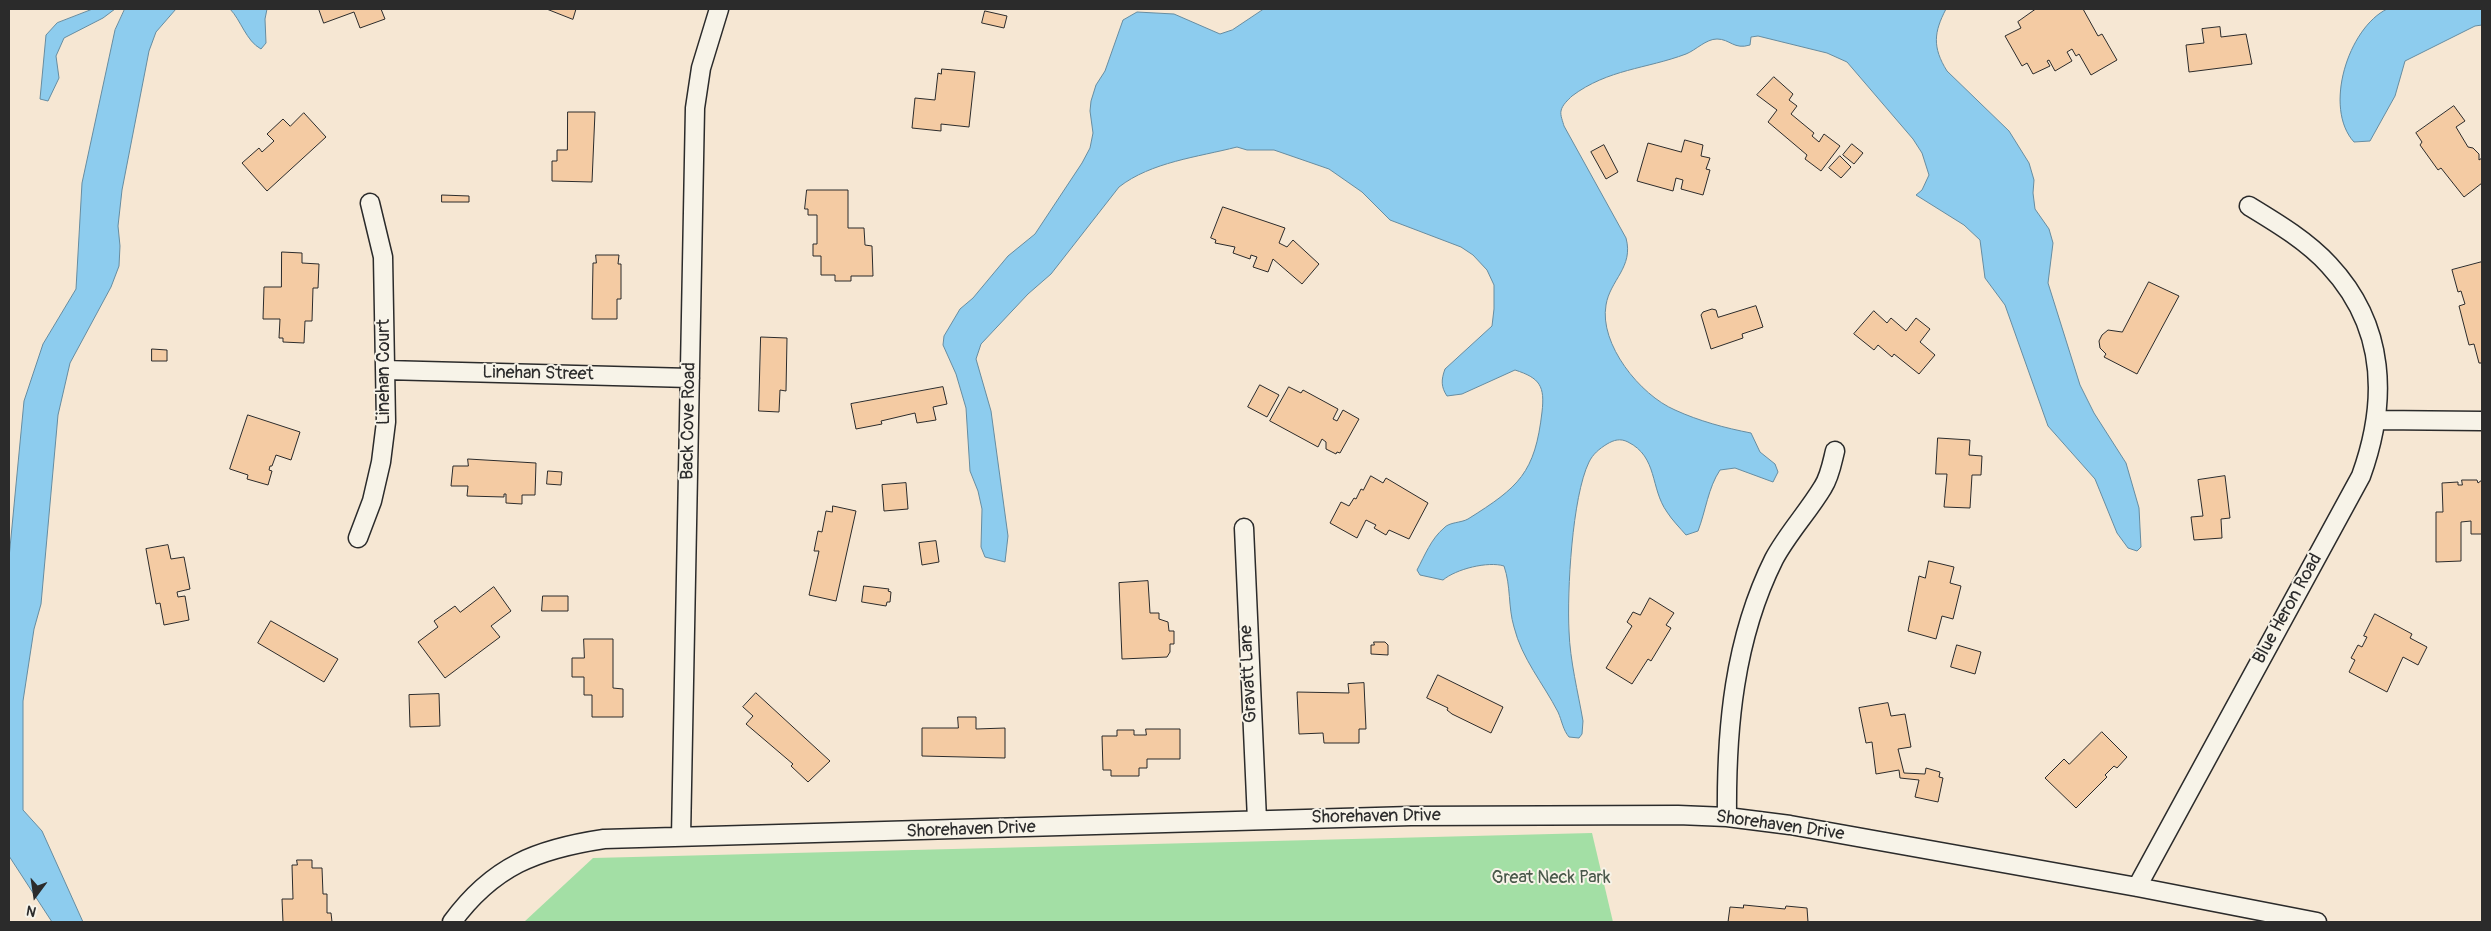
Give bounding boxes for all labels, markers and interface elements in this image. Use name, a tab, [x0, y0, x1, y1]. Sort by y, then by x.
street label: Linehan Court	[373, 319, 395, 425]
street label: Linehan Street	[482, 362, 594, 386]
street label: Back Cove Road	[677, 362, 701, 480]
street label: Blue Heron Road	[2249, 550, 2327, 668]
street label: Gravatt Lane	[1236, 624, 1262, 724]
street label: Shorehaven Drive	[1311, 805, 1441, 829]
street label: Shorehaven Drive	[1714, 806, 1846, 846]
street label: Shorehaven Drive	[906, 817, 1036, 843]
park label: Great Neck Park	[1492, 867, 1610, 889]
north arrow	[10, 871, 60, 921]
text: N	[25, 902, 38, 920]

